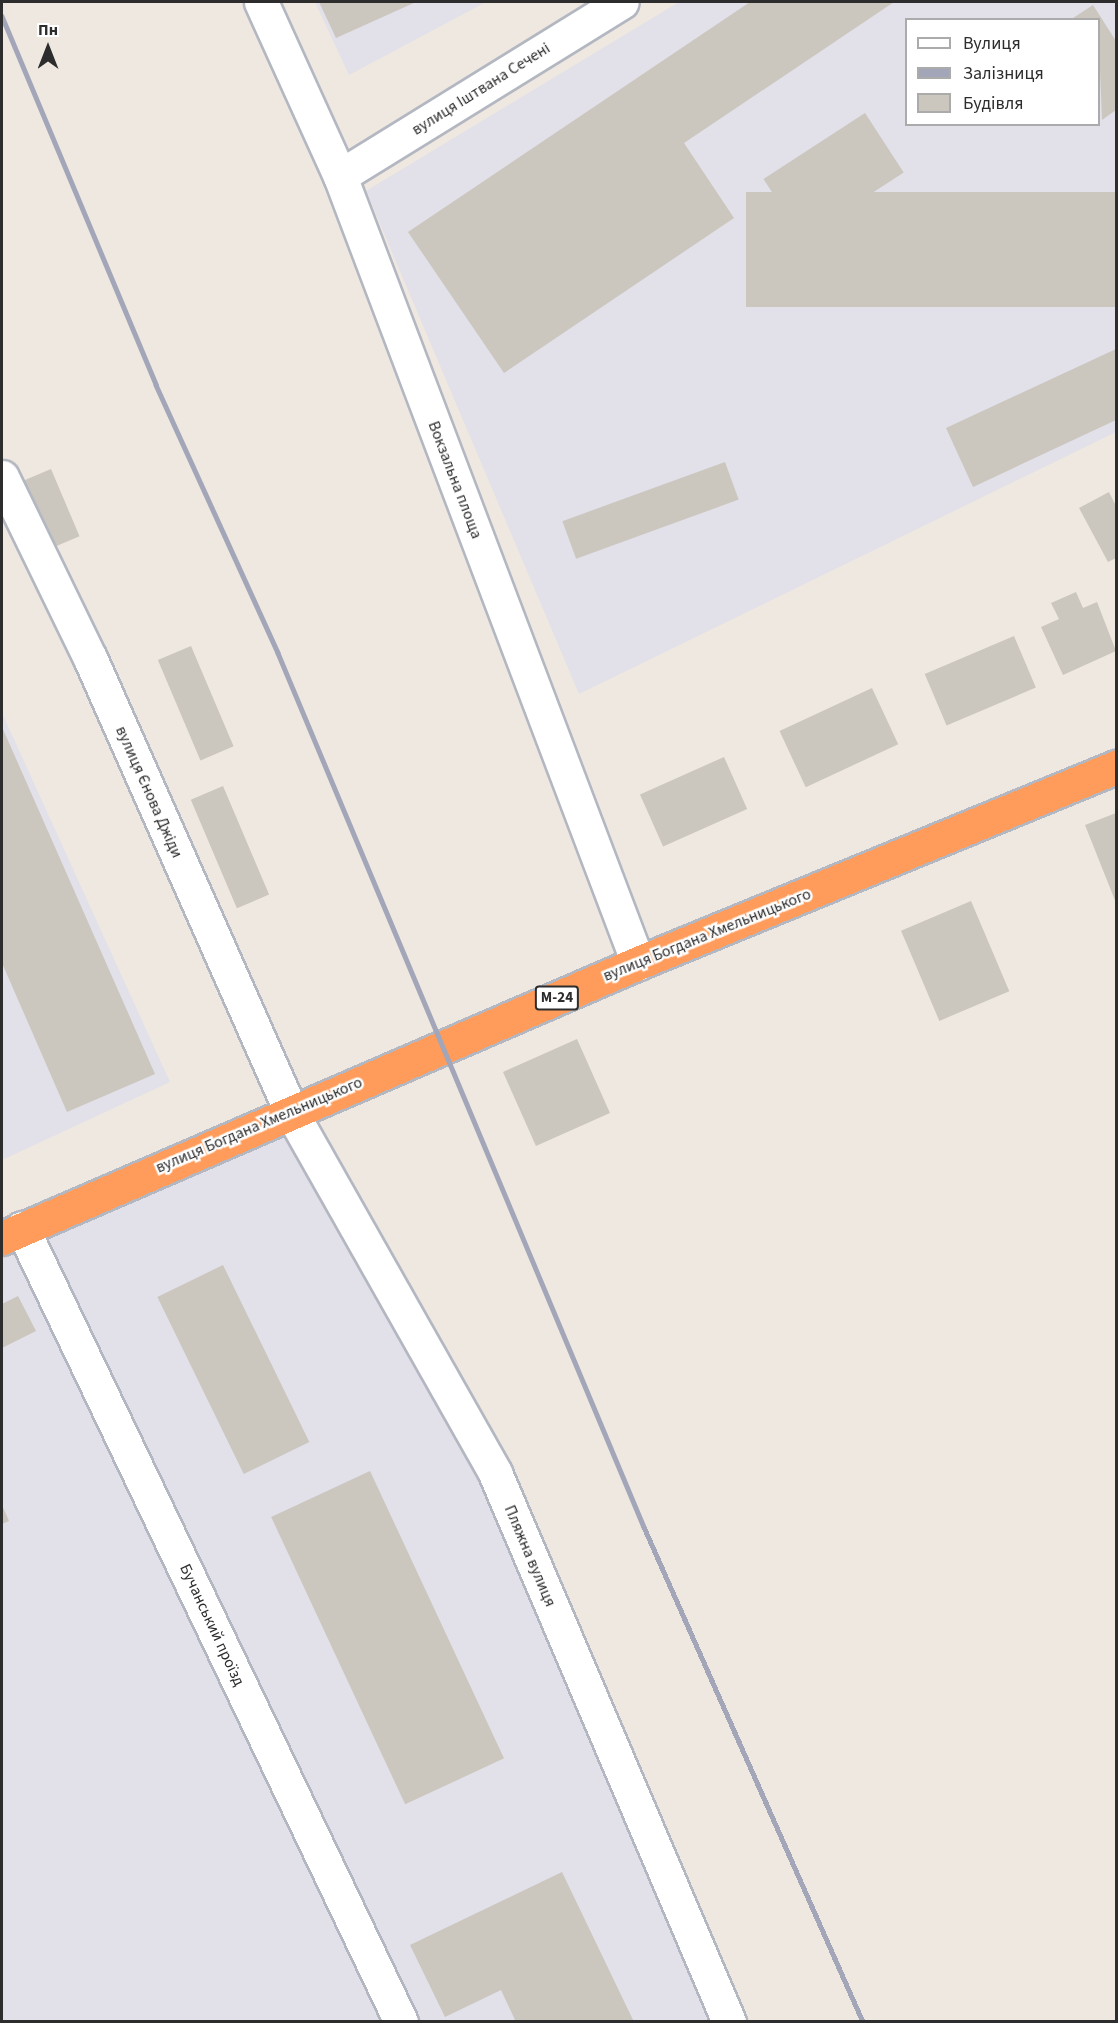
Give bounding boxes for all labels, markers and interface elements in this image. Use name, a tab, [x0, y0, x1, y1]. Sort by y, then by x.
north arrow	[18, 18, 78, 78]
legend	[905, 18, 1100, 126]
text: Пн	[38, 19, 58, 41]
text: Вулиця	[963, 31, 1021, 56]
street label: вулиця Іштвана Сечені	[408, 39, 554, 139]
text: Залізниця	[963, 61, 1044, 86]
text: Будівля	[963, 91, 1023, 116]
street label: Вокзальна площа	[424, 419, 486, 541]
street label: вулиця Єнова Джіди	[111, 723, 187, 861]
street label: вулиця Богдана Хмельницького	[600, 884, 814, 986]
road number: М-24	[534, 986, 580, 1010]
street label: вулиця Богдана Хмельницького	[153, 1073, 365, 1177]
street label: Пляжна вулиця	[500, 1502, 560, 1610]
street label: Бучанський проїзд	[175, 1561, 249, 1689]

